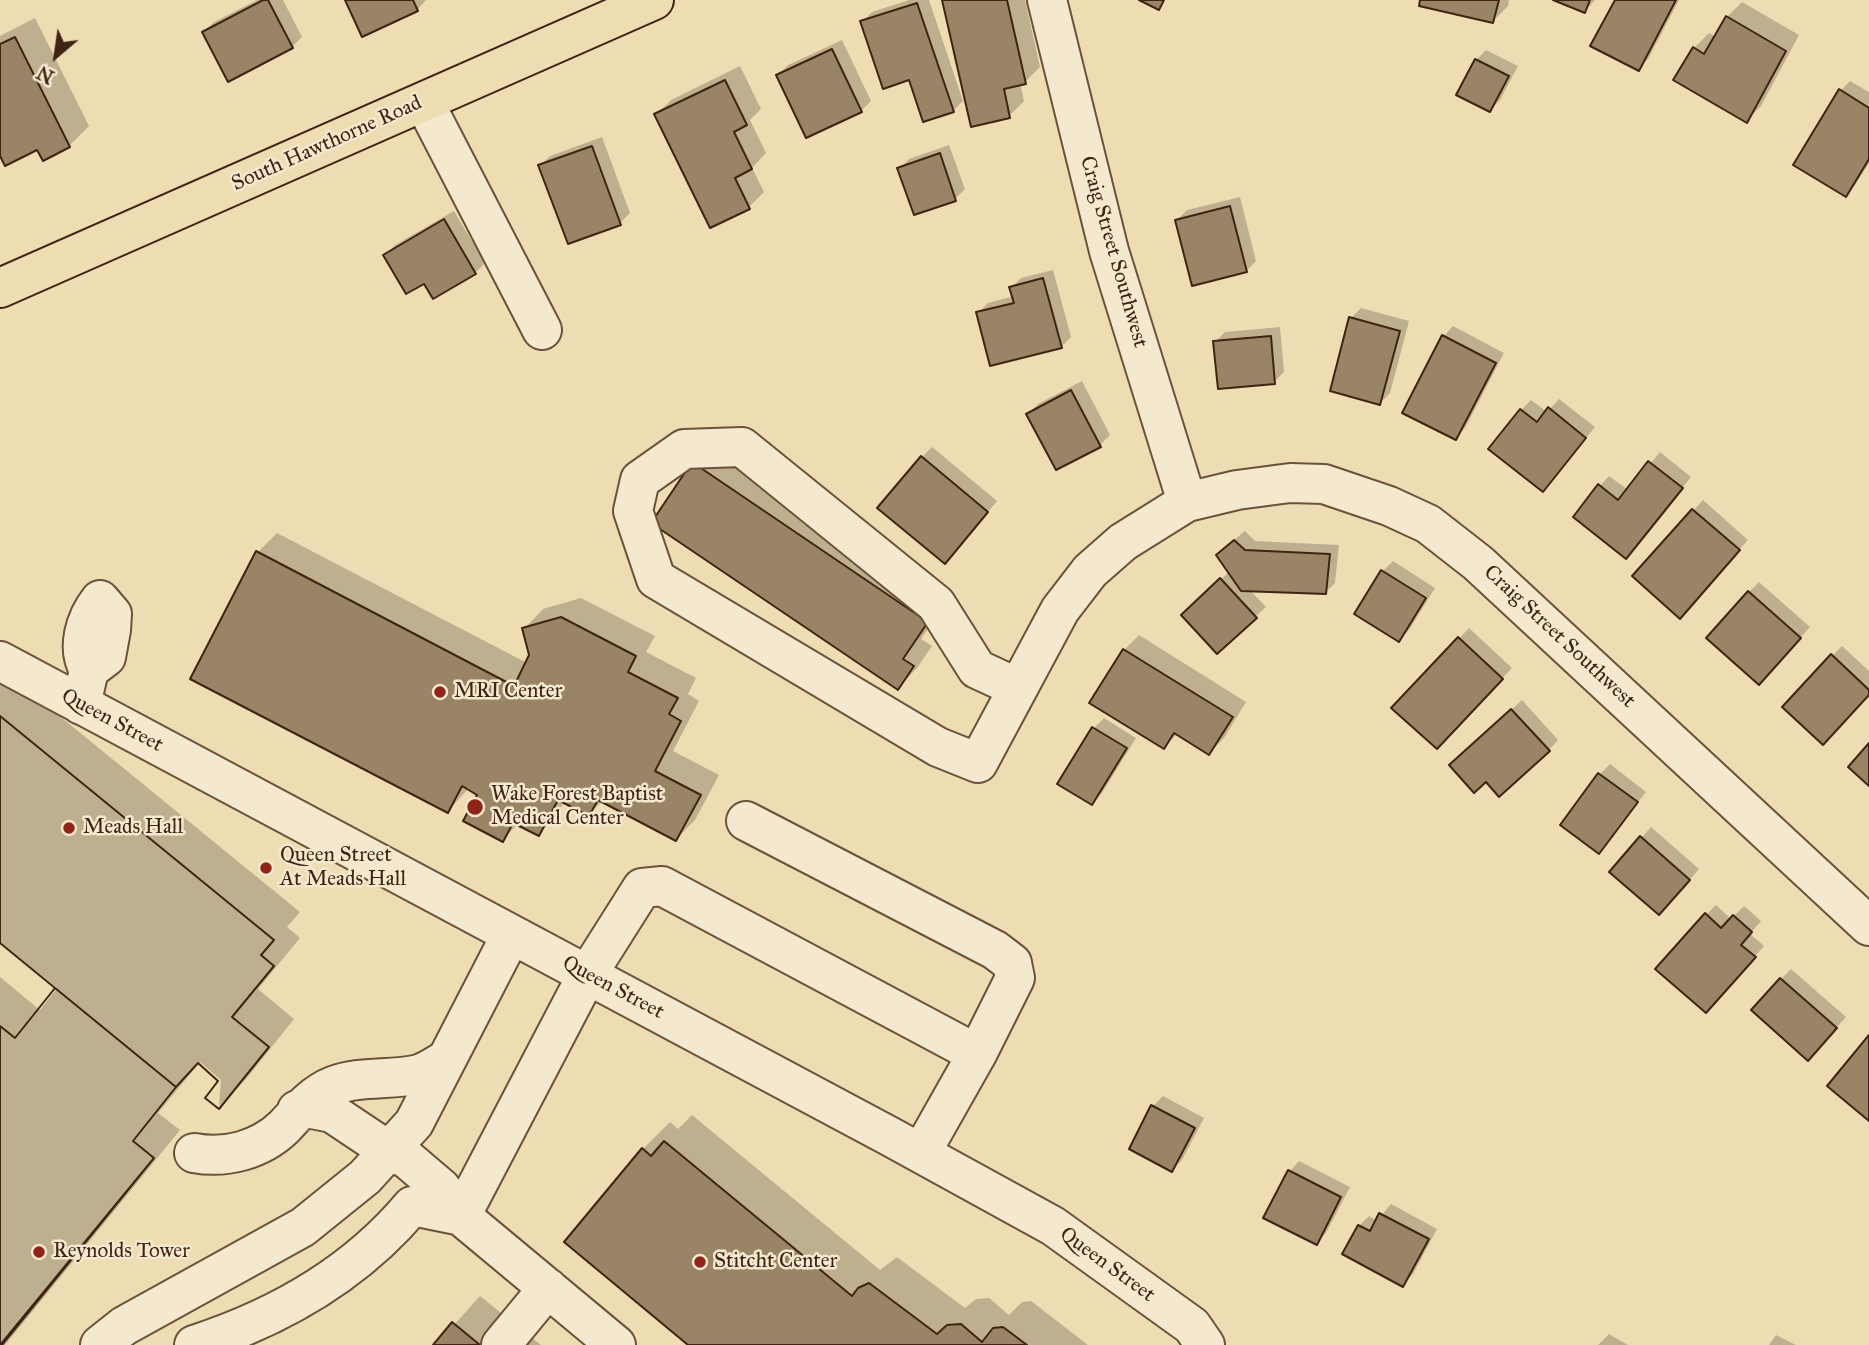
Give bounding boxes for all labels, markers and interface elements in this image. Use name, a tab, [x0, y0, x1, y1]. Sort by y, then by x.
north arrow	[21, 21, 91, 91]
text: N	[33, 61, 58, 89]
street label: South Hawthorne Road	[228, 91, 426, 197]
street label: Craig Street Southwest	[1074, 153, 1152, 351]
street label: Craig Street Southwest	[1478, 560, 1640, 714]
place label: MRI Center	[454, 679, 562, 705]
street label: Queen Street	[57, 684, 167, 758]
marker: MRI Center	[432, 684, 448, 700]
place label: Wake Forest Baptist Medical Center	[491, 782, 663, 832]
marker: Wake Forest Baptist Medical Center	[465, 797, 485, 817]
place label: Meads Hall	[83, 815, 183, 841]
marker: Meads Hall	[61, 820, 77, 836]
place label: Queen Street At Meads Hall	[280, 843, 406, 893]
marker: Queen Street At Meads Hall	[258, 860, 274, 876]
street label: Queen Street	[558, 951, 668, 1025]
street label: Queen Street	[1054, 1222, 1160, 1308]
place label: Reynolds Tower	[53, 1239, 190, 1265]
marker: Reynolds Tower	[31, 1244, 47, 1260]
place label: Stitcht Center	[714, 1249, 837, 1275]
marker: Stitcht Center	[692, 1254, 708, 1270]

